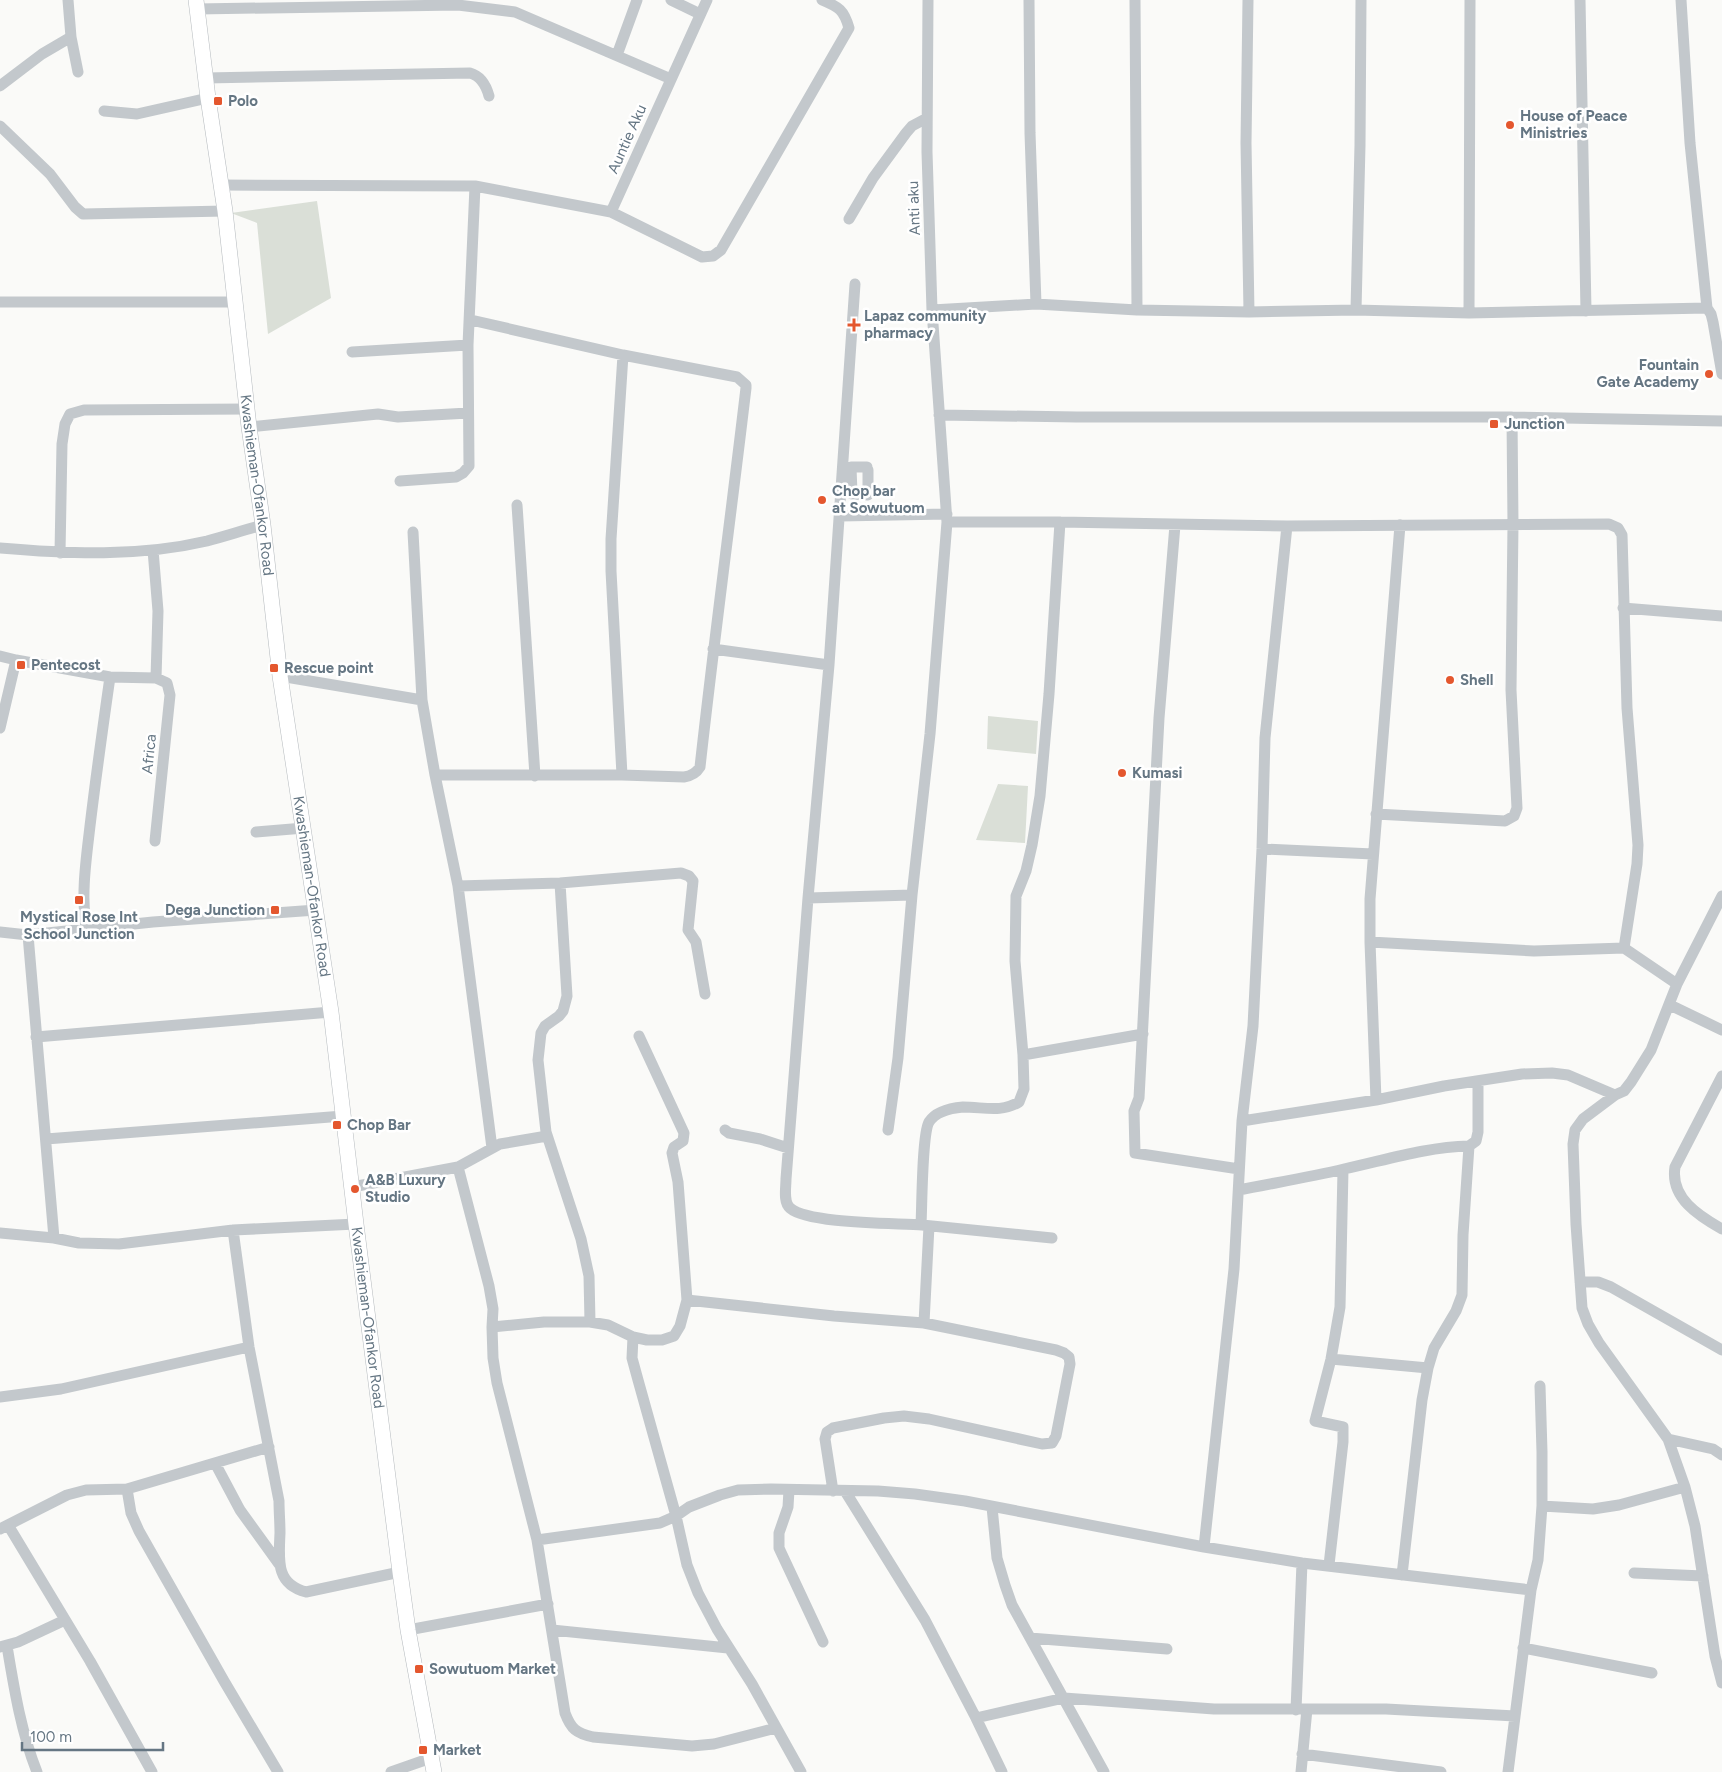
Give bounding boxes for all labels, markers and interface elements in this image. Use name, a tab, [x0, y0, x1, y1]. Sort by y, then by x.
place label: Polo	[228, 92, 258, 110]
marker: Polo	[212, 95, 224, 107]
street label: Auntie Aku	[604, 102, 650, 176]
place label: House of Peace Ministries	[1520, 107, 1628, 142]
marker: House of Peace Ministries	[1504, 119, 1516, 131]
street label: Anti aku	[904, 180, 924, 236]
place label: Lapaz community pharmacy	[864, 307, 987, 342]
marker: Lapaz community pharmacy	[848, 319, 860, 331]
place label: Fountain Gate Academy	[1597, 356, 1699, 391]
marker: Fountain Gate Academy	[1703, 368, 1715, 380]
street label: Kwashieman-Ofankor Road	[236, 393, 278, 577]
place label: Junction	[1504, 415, 1565, 433]
marker: Junction	[1488, 418, 1500, 430]
place label: Chop bar at Sowutuom	[832, 482, 924, 517]
marker: Chop bar at Sowutuom	[816, 494, 828, 506]
place label: Pentecost	[31, 656, 101, 674]
marker: Pentecost	[15, 659, 27, 671]
place label: Rescue point	[284, 659, 374, 677]
marker: Rescue point	[268, 662, 280, 674]
place label: Shell	[1460, 671, 1493, 689]
marker: Shell	[1444, 674, 1456, 686]
street label: Africa	[138, 733, 160, 775]
place label: Kumasi	[1132, 764, 1182, 782]
marker: Kumasi	[1116, 767, 1128, 779]
street label: Kwashieman-Ofankor Road	[289, 795, 335, 978]
marker: Mystical Rose Int School Junction	[73, 894, 85, 906]
place label: Dega Junction	[165, 901, 265, 919]
marker: Dega Junction	[269, 904, 281, 916]
place label: Mystical Rose Int School Junction	[20, 908, 138, 943]
place label: Chop Bar	[347, 1116, 411, 1134]
marker: Chop Bar	[331, 1119, 343, 1131]
place label: A&B Luxury Studio	[365, 1171, 446, 1206]
marker: A&B Luxury Studio	[349, 1183, 361, 1195]
street label: Kwashieman-Ofankor Road	[347, 1226, 388, 1409]
place label: Sowutuom Market	[429, 1660, 556, 1678]
marker: Sowutuom Market	[413, 1663, 425, 1675]
scale bar	[22, 1720, 164, 1752]
text: 100 m	[30, 1728, 72, 1746]
place label: Market	[433, 1741, 482, 1759]
marker: Market	[417, 1744, 429, 1756]

